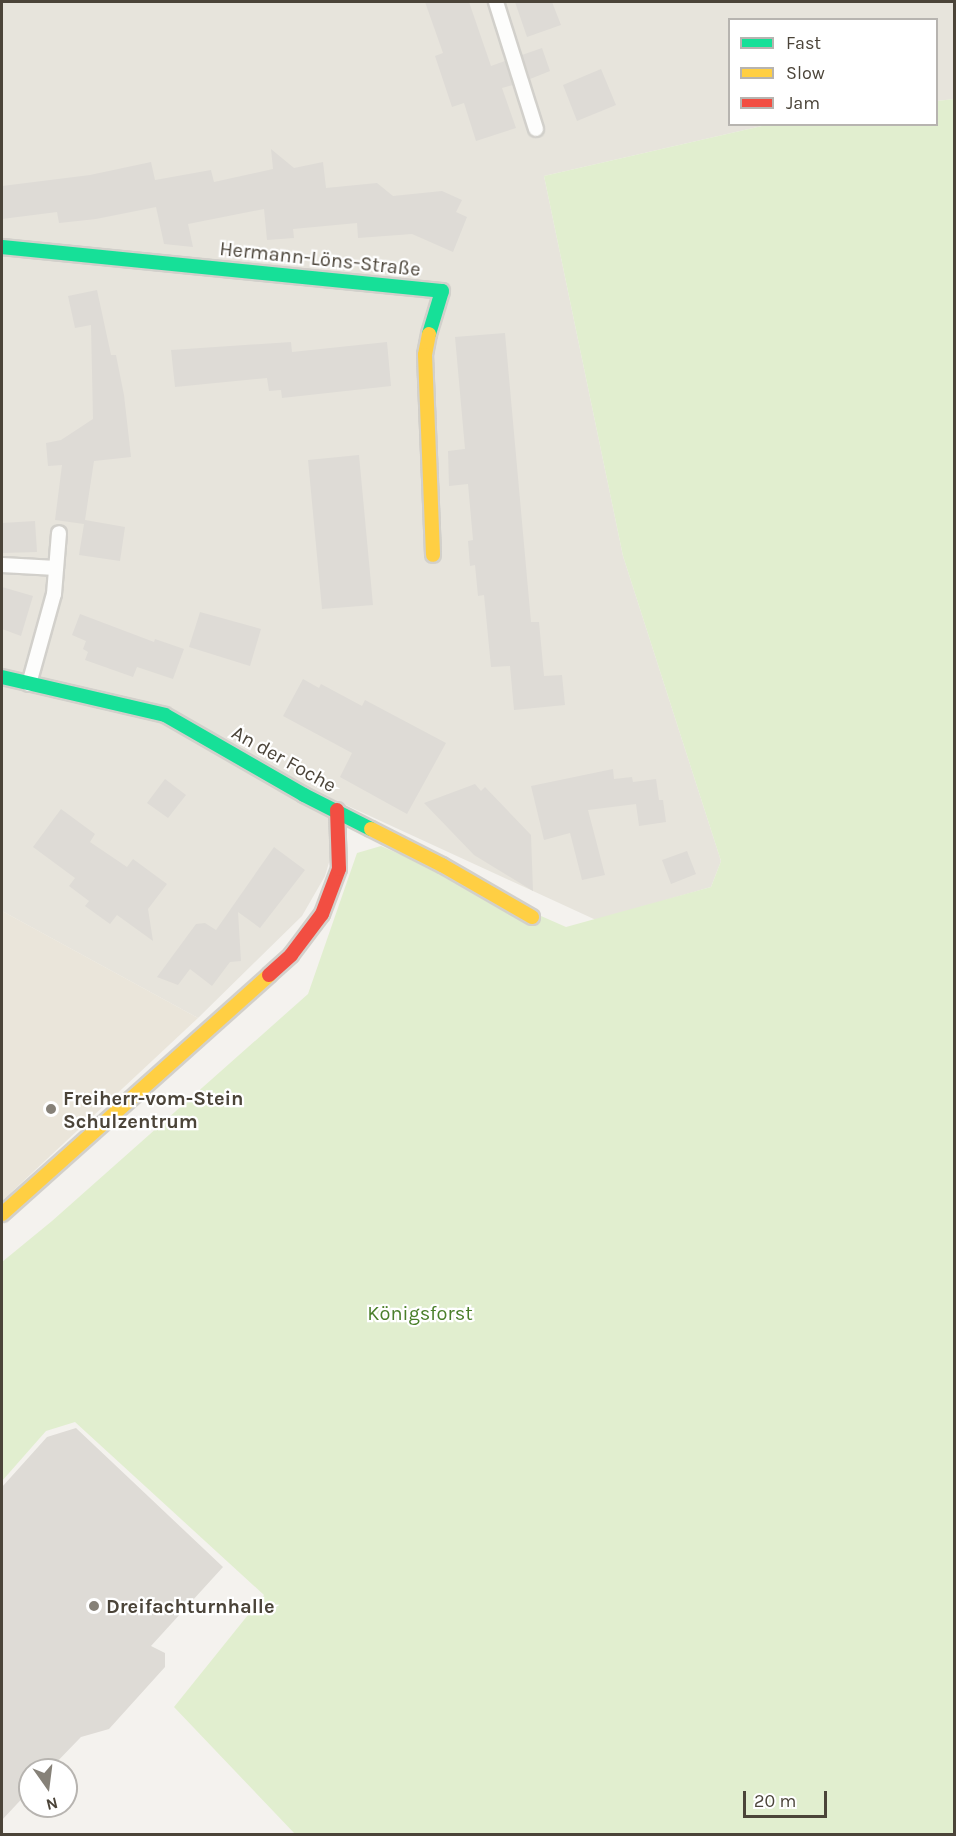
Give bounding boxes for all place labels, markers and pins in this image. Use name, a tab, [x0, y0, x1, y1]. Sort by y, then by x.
place label: Freiherr-vom-Stein Schulzentrum	[63, 1086, 244, 1133]
marker: Freiherr-vom-Stein Schulzentrum	[44, 1102, 58, 1116]
place label: Dreifachturnhalle	[106, 1594, 275, 1618]
marker: Dreifachturnhalle	[87, 1599, 101, 1613]

